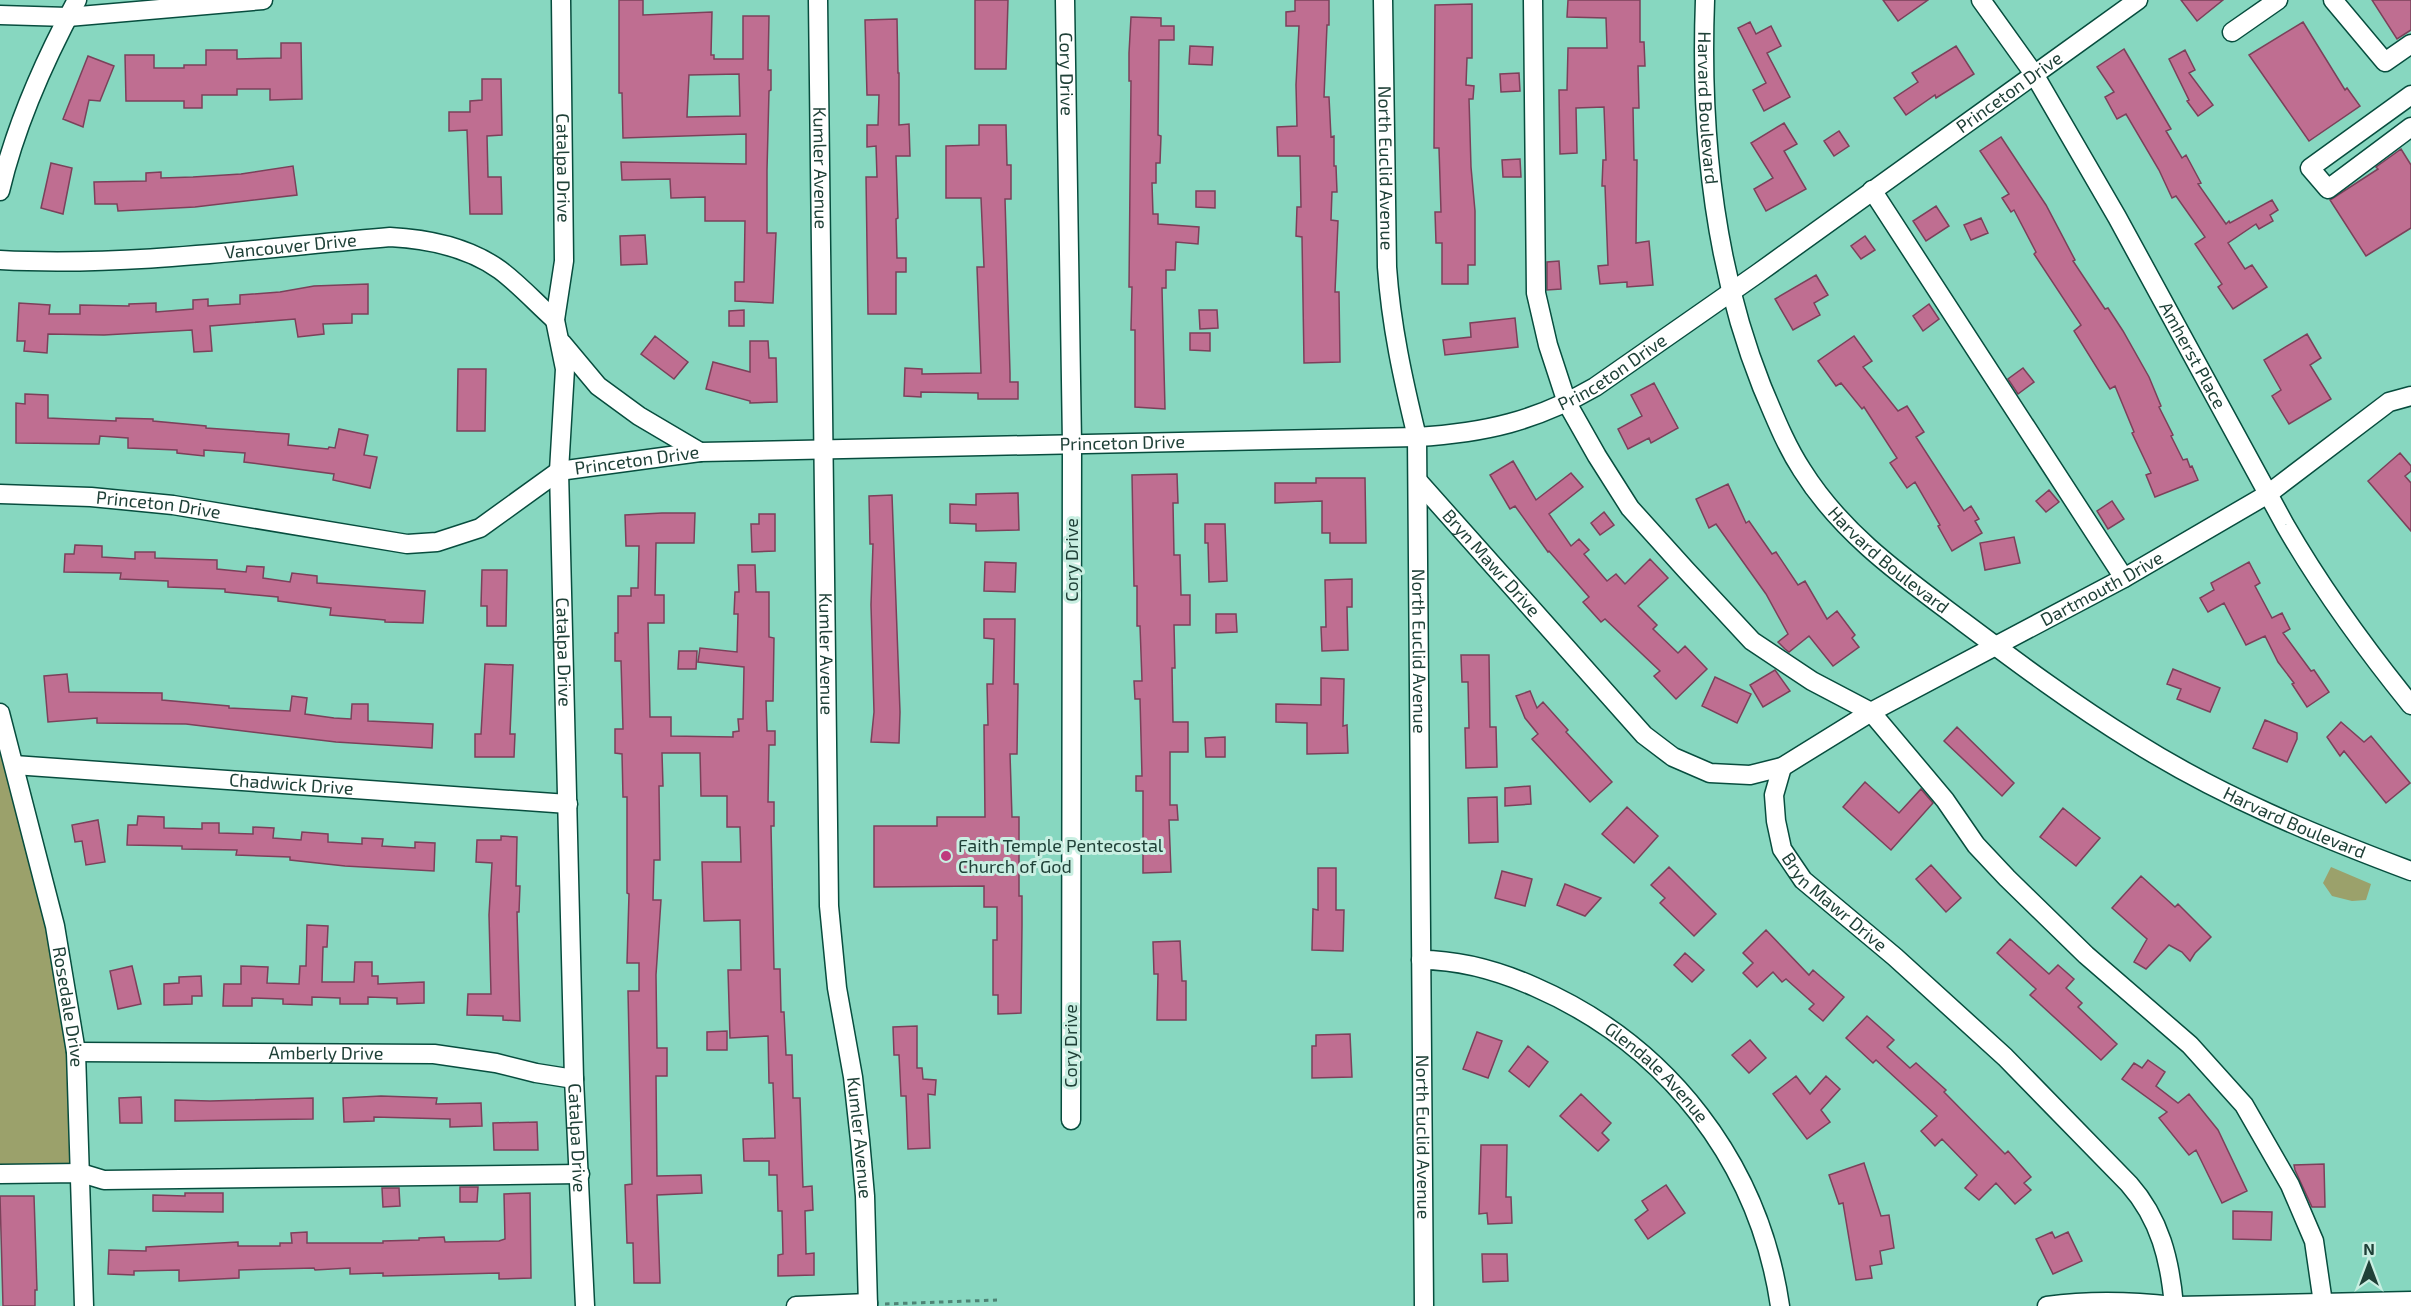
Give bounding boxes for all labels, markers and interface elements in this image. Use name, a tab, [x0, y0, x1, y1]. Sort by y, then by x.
street label: Harvard Boulevard	[1694, 31, 1724, 185]
street label: Cory Drive	[1056, 32, 1079, 116]
street label: Princeton Drive	[1951, 46, 2066, 137]
street label: North Euclid Avenue	[1374, 85, 1399, 251]
street label: Kumler Avenue	[809, 107, 833, 229]
street label: Catalpa Drive	[552, 113, 576, 223]
street label: Vancouver Drive	[223, 228, 358, 263]
street label: Amherst Place	[2155, 298, 2231, 412]
street label: Princeton Drive	[1554, 328, 1671, 415]
street label: Princeton Drive	[1059, 430, 1185, 454]
street label: Princeton Drive	[573, 440, 700, 479]
street label: Princeton Drive	[95, 486, 223, 523]
street label: Harvard Boulevard	[1824, 501, 1954, 618]
street label: Bryn Mawr Drive	[1438, 504, 1545, 621]
street label: Cory Drive	[1060, 518, 1082, 602]
street label: Dartmouth Drive	[2036, 546, 2167, 630]
street label: North Euclid Avenue	[1408, 569, 1431, 734]
street label: Kumler Avenue	[815, 593, 839, 715]
street label: Catalpa Drive	[552, 597, 577, 707]
street label: Chadwick Drive	[228, 768, 354, 799]
street label: Harvard Boulevard	[2220, 781, 2369, 863]
place label: Faith Temple Pentecostal Church of God	[958, 834, 1164, 877]
street label: Bryn Mawr Drive	[1778, 848, 1892, 956]
marker: Faith Temple Pentecostal Church of God	[939, 849, 953, 863]
street label: Rosedale Drive	[49, 945, 88, 1068]
street label: Cory Drive	[1059, 1004, 1081, 1088]
street label: Glendale Avenue	[1601, 1017, 1714, 1127]
street label: Amberly Drive	[268, 1041, 384, 1064]
street label: North Euclid Avenue	[1412, 1055, 1435, 1220]
street label: Kumler Avenue	[843, 1076, 877, 1200]
street label: Catalpa Drive	[564, 1083, 591, 1193]
north arrow	[2339, 1234, 2399, 1294]
text: N	[2363, 1239, 2375, 1258]

